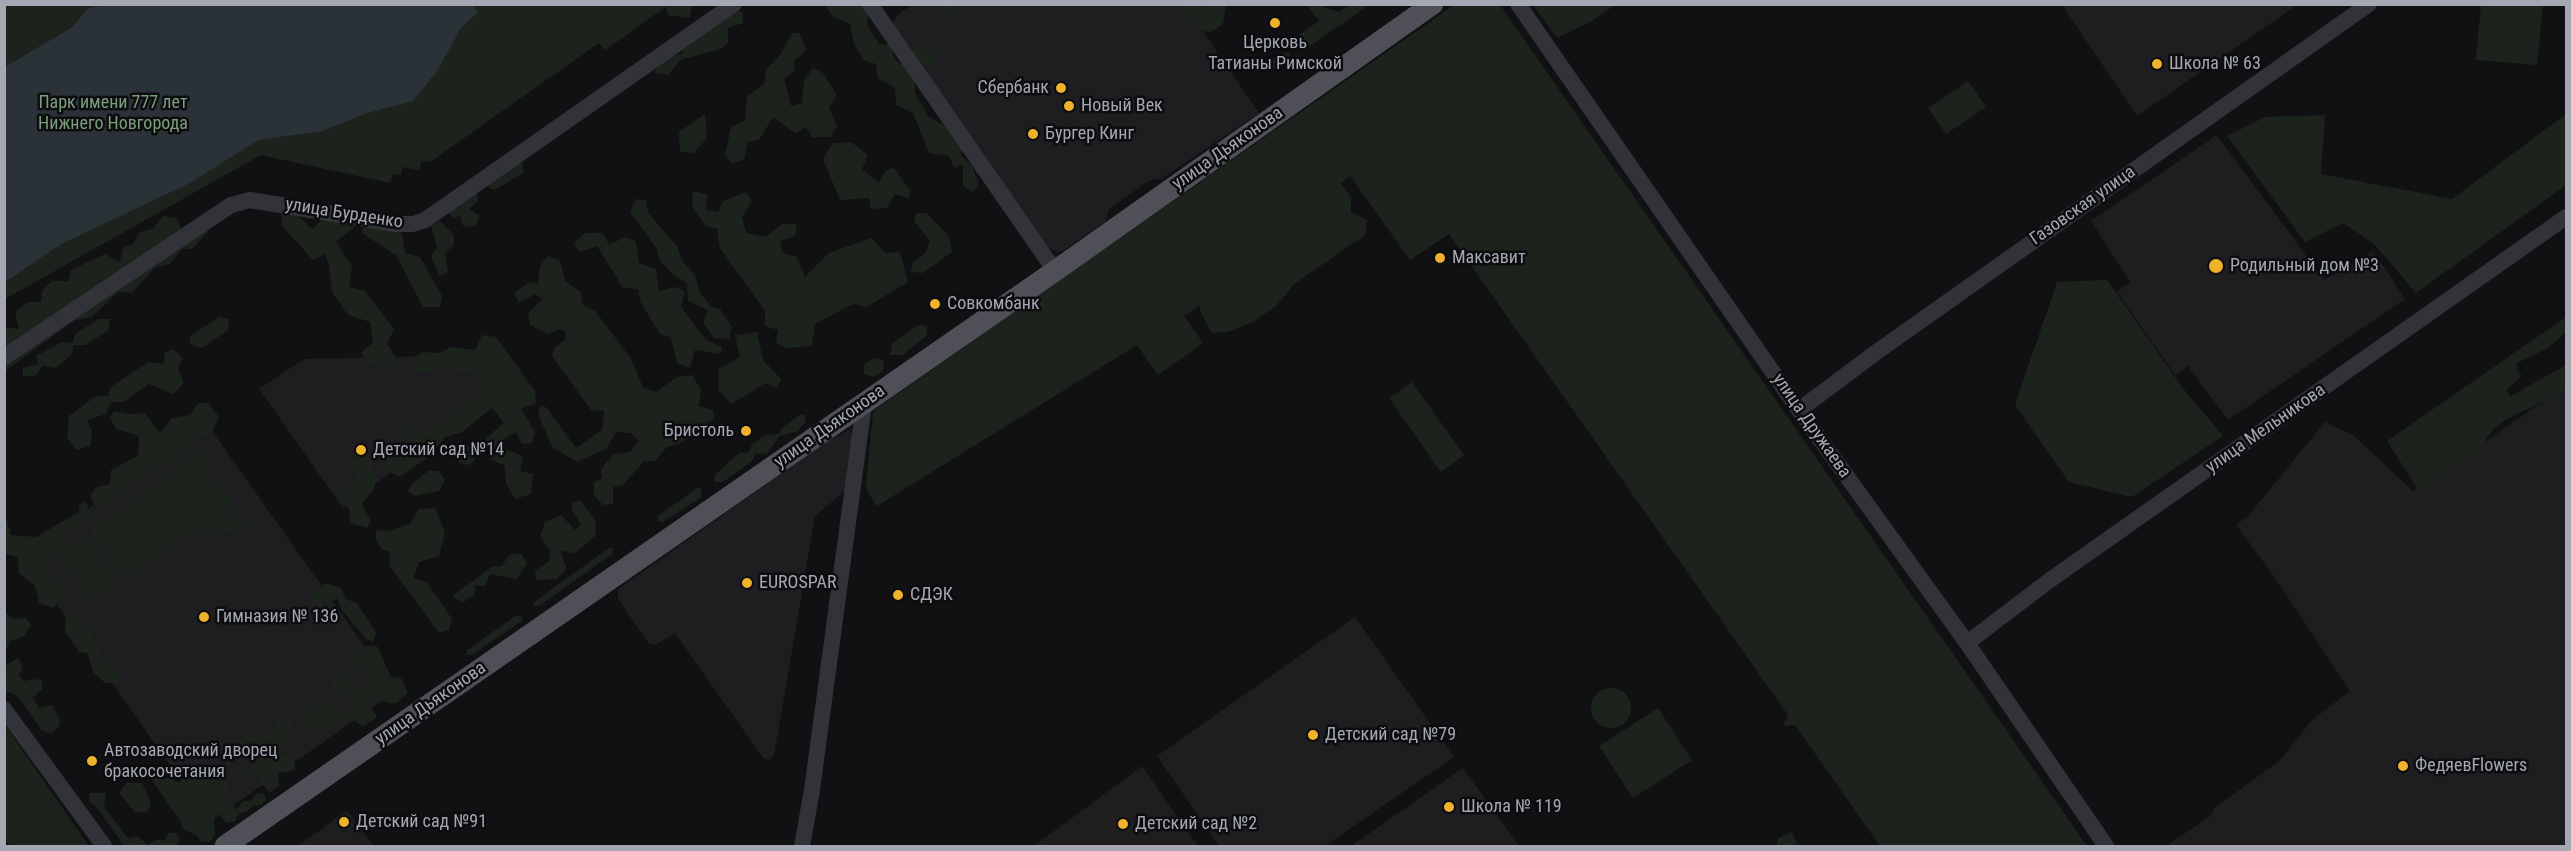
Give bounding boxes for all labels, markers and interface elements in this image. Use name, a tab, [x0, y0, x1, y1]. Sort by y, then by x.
marker: Церковь Татианы Римской	[1268, 16, 1282, 30]
place label: Церковь Татианы Римской	[1208, 32, 1342, 74]
place label: Школа № 63	[2169, 53, 2261, 75]
marker: Школа № 63	[2150, 57, 2164, 71]
place label: Сбербанк	[978, 77, 1049, 99]
marker: Сбербанк	[1054, 81, 1068, 95]
park label: Парк имени 777 лет Нижнего Новгорода	[38, 92, 188, 134]
place label: Новый Век	[1081, 95, 1163, 117]
marker: Новый Век	[1062, 99, 1076, 113]
street label: улица Дьяконова	[1168, 103, 1288, 195]
place label: Бургер Кинг	[1045, 123, 1134, 145]
marker: Бургер Кинг	[1026, 127, 1040, 141]
street label: Газовская улица	[2026, 162, 2140, 250]
street label: улица Бурденко	[284, 194, 404, 234]
place label: Максавит	[1452, 247, 1526, 269]
marker: Максавит	[1433, 251, 1447, 265]
place label: Родильный дом №3	[2230, 255, 2379, 277]
marker: Родильный дом №3	[2207, 257, 2225, 275]
place label: Совкомбанк	[947, 293, 1040, 315]
marker: Совкомбанк	[928, 297, 942, 311]
street label: улица Дружаева	[1767, 370, 1855, 482]
street label: улица Мельникова	[2202, 380, 2330, 478]
street label: улица Дьяконова	[770, 381, 890, 473]
place label: Бристоль	[664, 420, 734, 442]
marker: Бристоль	[739, 424, 753, 438]
place label: Детский сад №14	[373, 439, 504, 461]
marker: Детский сад №14	[354, 443, 368, 457]
place label: EUROSPAR	[759, 572, 836, 594]
marker: EUROSPAR	[740, 576, 754, 590]
place label: СДЭК	[910, 584, 953, 606]
marker: СДЭК	[891, 588, 905, 602]
place label: Гимназия № 136	[216, 606, 338, 628]
marker: Гимназия № 136	[197, 610, 211, 624]
street label: улица Дьяконова	[371, 658, 491, 750]
place label: Детский сад №79	[1325, 724, 1456, 746]
marker: Детский сад №79	[1306, 728, 1320, 742]
place label: Автозаводский дворец бракосочетания	[104, 740, 277, 783]
marker: Автозаводский дворец бракосочетания	[85, 754, 99, 768]
place label: ФедяевFlowers	[2415, 755, 2527, 777]
marker: ФедяевFlowers	[2396, 759, 2410, 773]
place label: Школа № 119	[1461, 796, 1562, 818]
marker: Школа № 119	[1442, 800, 1456, 814]
place label: Детский сад №91	[356, 811, 487, 833]
place label: Детский сад №2	[1135, 813, 1257, 835]
marker: Детский сад №91	[337, 815, 351, 829]
marker: Детский сад №2	[1116, 817, 1130, 831]

